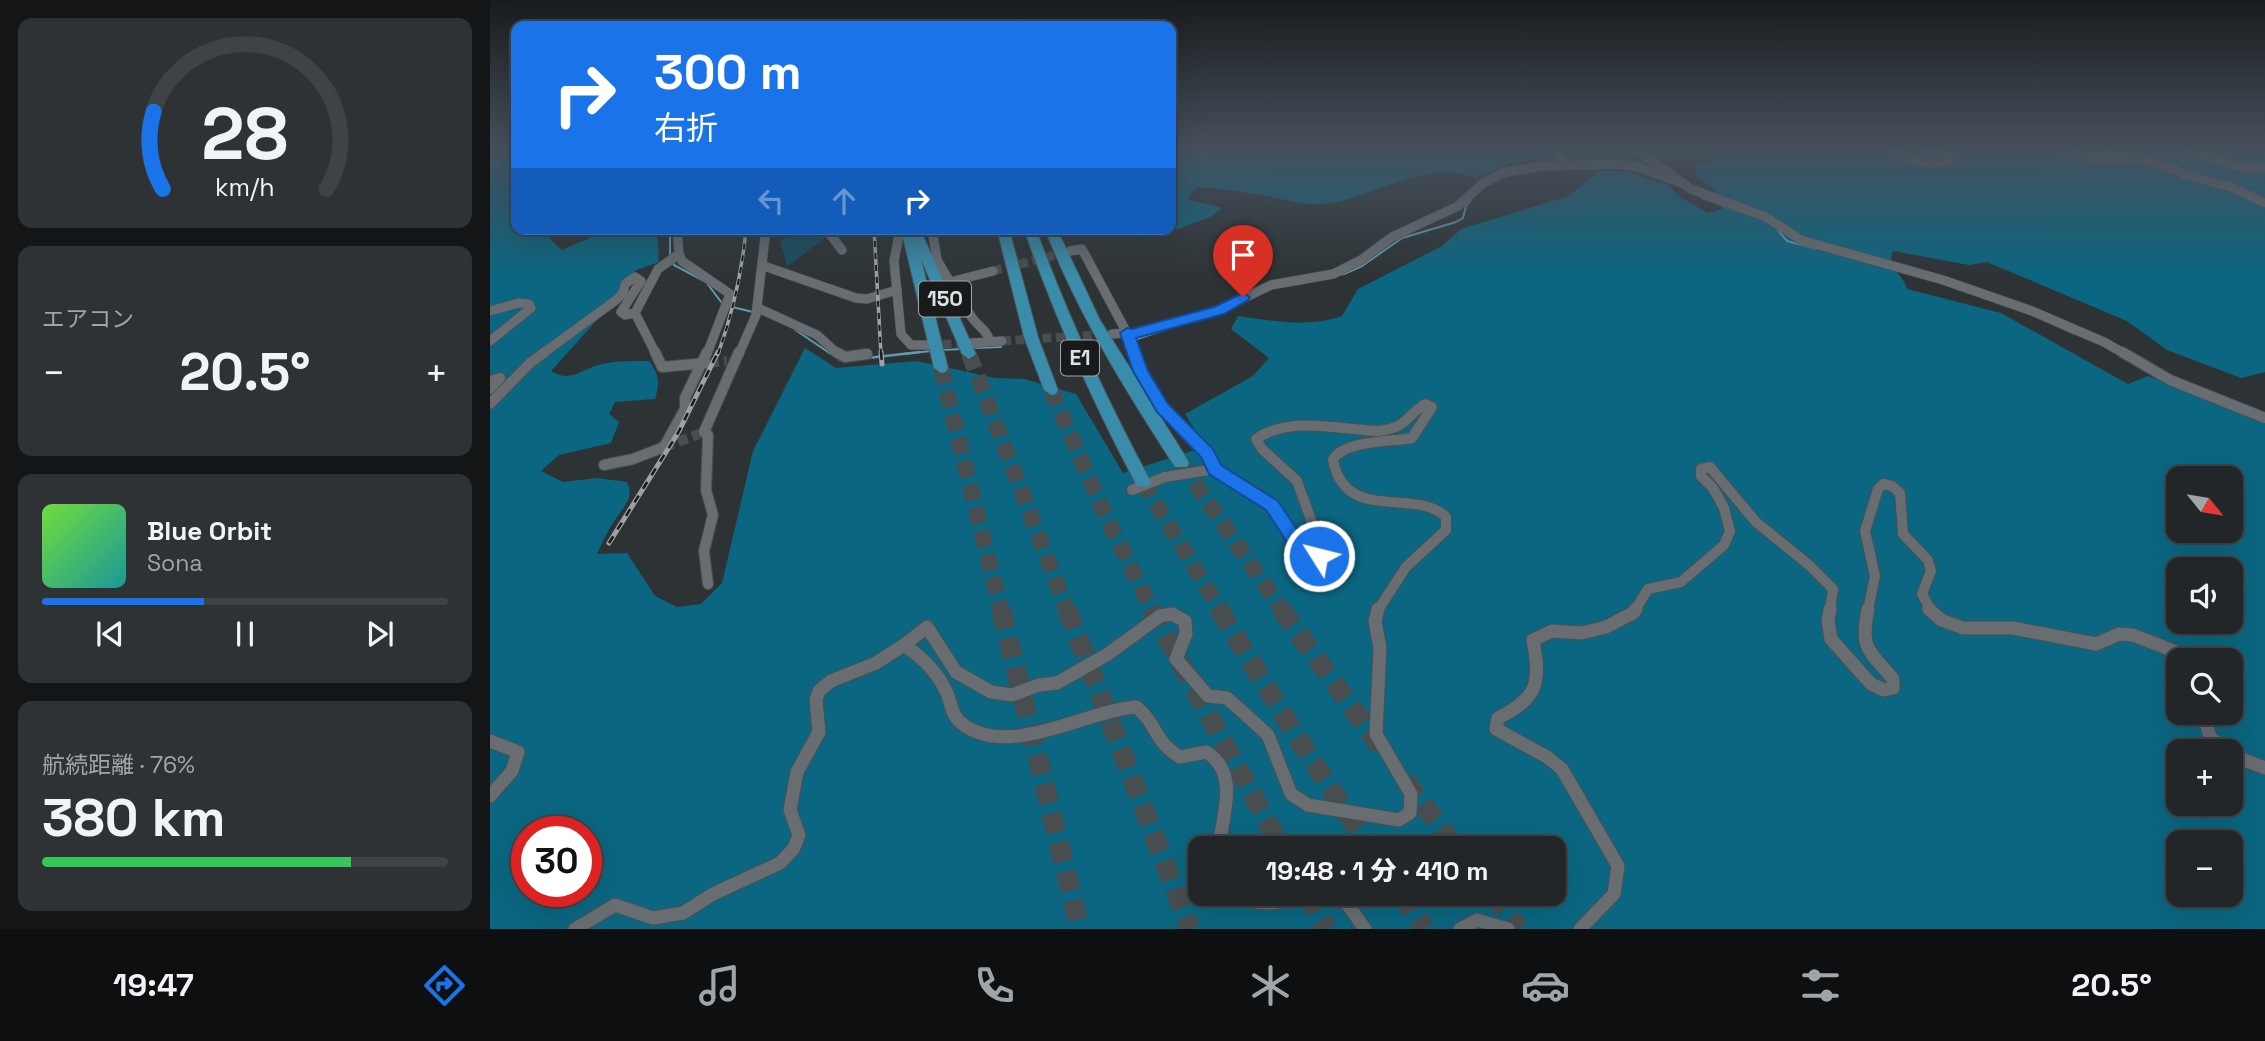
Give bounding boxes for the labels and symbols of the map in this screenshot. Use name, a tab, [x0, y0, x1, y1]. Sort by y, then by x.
pin	[1213, 225, 1273, 297]
road number: 150	[919, 282, 971, 316]
road number: E1	[1061, 340, 1099, 376]
north arrow	[2166, 466, 2244, 542]
position arrow	[1282, 519, 1356, 593]
speed limit sign: 30	[511, 816, 602, 907]

